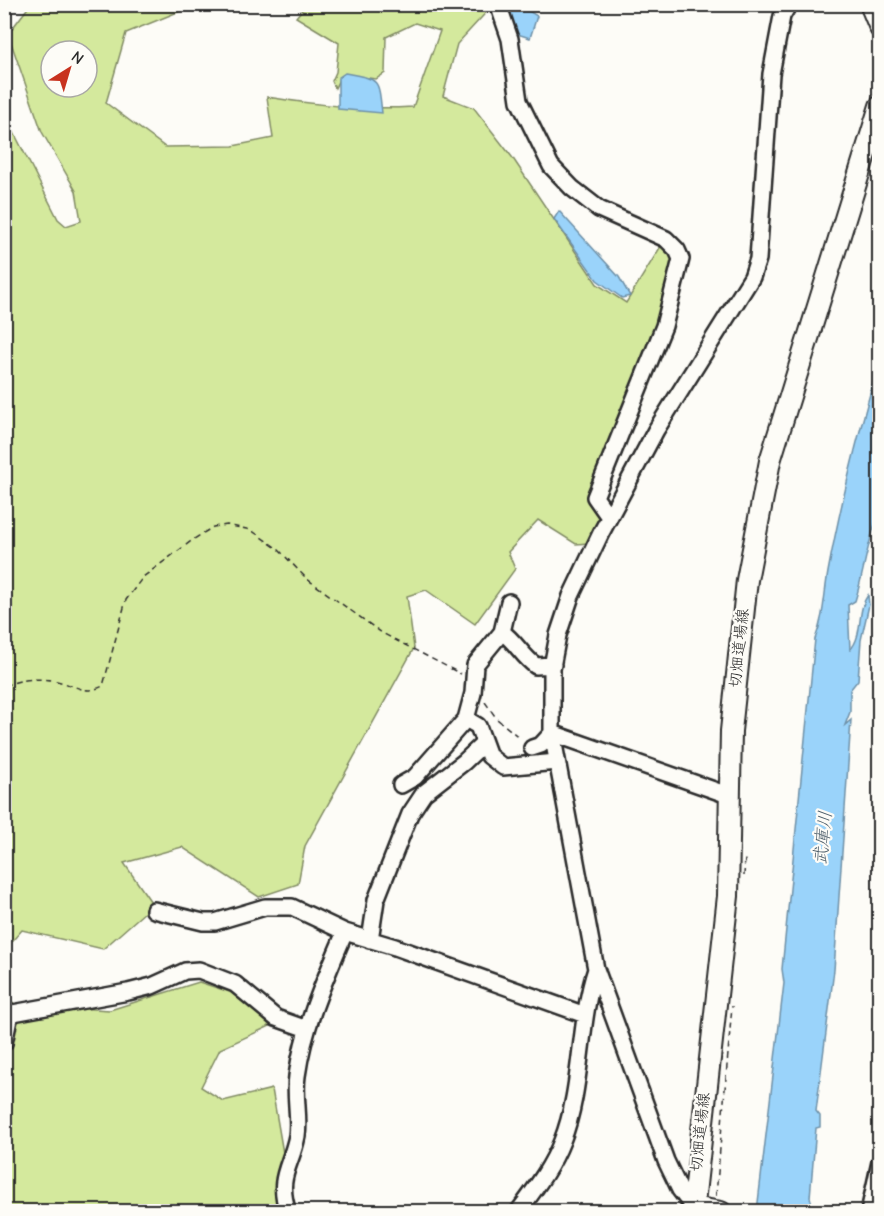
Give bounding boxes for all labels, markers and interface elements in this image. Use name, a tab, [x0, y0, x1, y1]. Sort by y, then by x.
north arrow	[39, 39, 99, 99]
text: N	[68, 47, 87, 68]
street label: 切畑道場線	[726, 607, 752, 689]
water label: 武庫川	[810, 810, 836, 866]
street label: 切畑道場線	[687, 1091, 713, 1173]

